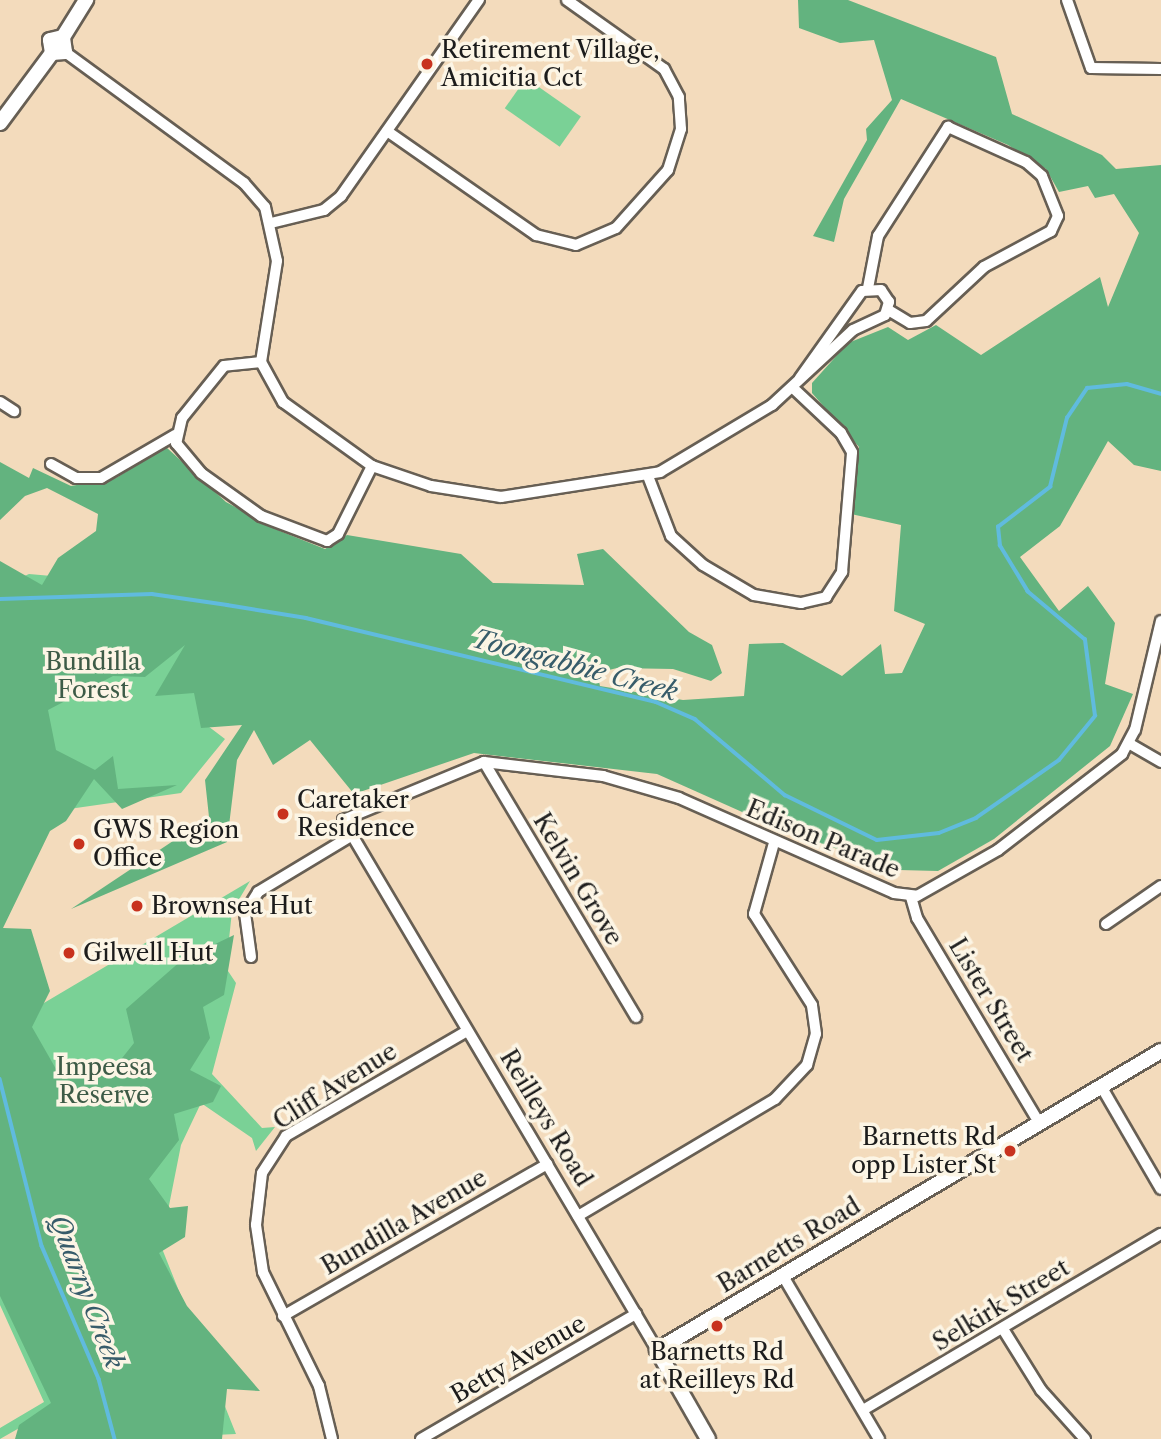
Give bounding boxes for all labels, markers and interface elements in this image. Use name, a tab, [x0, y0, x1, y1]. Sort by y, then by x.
place label: Retirement Village, Amicitia Cct	[441, 36, 660, 92]
marker: Retirement Village, Amicitia Cct	[419, 56, 435, 72]
water label: Toongabbie Creek	[469, 624, 681, 708]
park label: Bundilla Forest	[45, 648, 141, 704]
place label: Caretaker Residence	[297, 786, 415, 842]
street label: Edison Parade	[742, 794, 904, 884]
marker: Caretaker Residence	[275, 806, 291, 822]
street label: Kelvin Grove	[527, 808, 629, 950]
place label: GWS Region Office	[93, 816, 239, 872]
marker: GWS Region Office	[71, 836, 87, 852]
place label: Brownsea Hut	[151, 892, 313, 920]
marker: Brownsea Hut	[129, 898, 145, 914]
street label: Lister Street	[943, 933, 1039, 1067]
place label: Gilwell Hut	[83, 939, 213, 967]
marker: Gilwell Hut	[61, 945, 77, 961]
street label: Cliff Avenue	[268, 1036, 402, 1136]
street label: Reilleys Road	[494, 1044, 598, 1192]
park label: Impeesa Reserve	[56, 1053, 152, 1109]
place label: Barnetts Rd opp Lister St	[851, 1123, 996, 1179]
marker: Barnetts Rd opp Lister St	[1002, 1143, 1018, 1159]
street label: Bundilla Avenue	[316, 1163, 492, 1281]
street label: Barnetts Road	[713, 1191, 865, 1299]
water label: Quarry Creek	[42, 1211, 130, 1373]
street label: Selkirk Street	[927, 1253, 1075, 1357]
street label: Betty Avenue	[445, 1308, 591, 1410]
marker: Barnetts Rd at Reilleys Rd	[709, 1318, 725, 1334]
place label: Barnetts Rd at Reilleys Rd	[640, 1338, 794, 1394]

